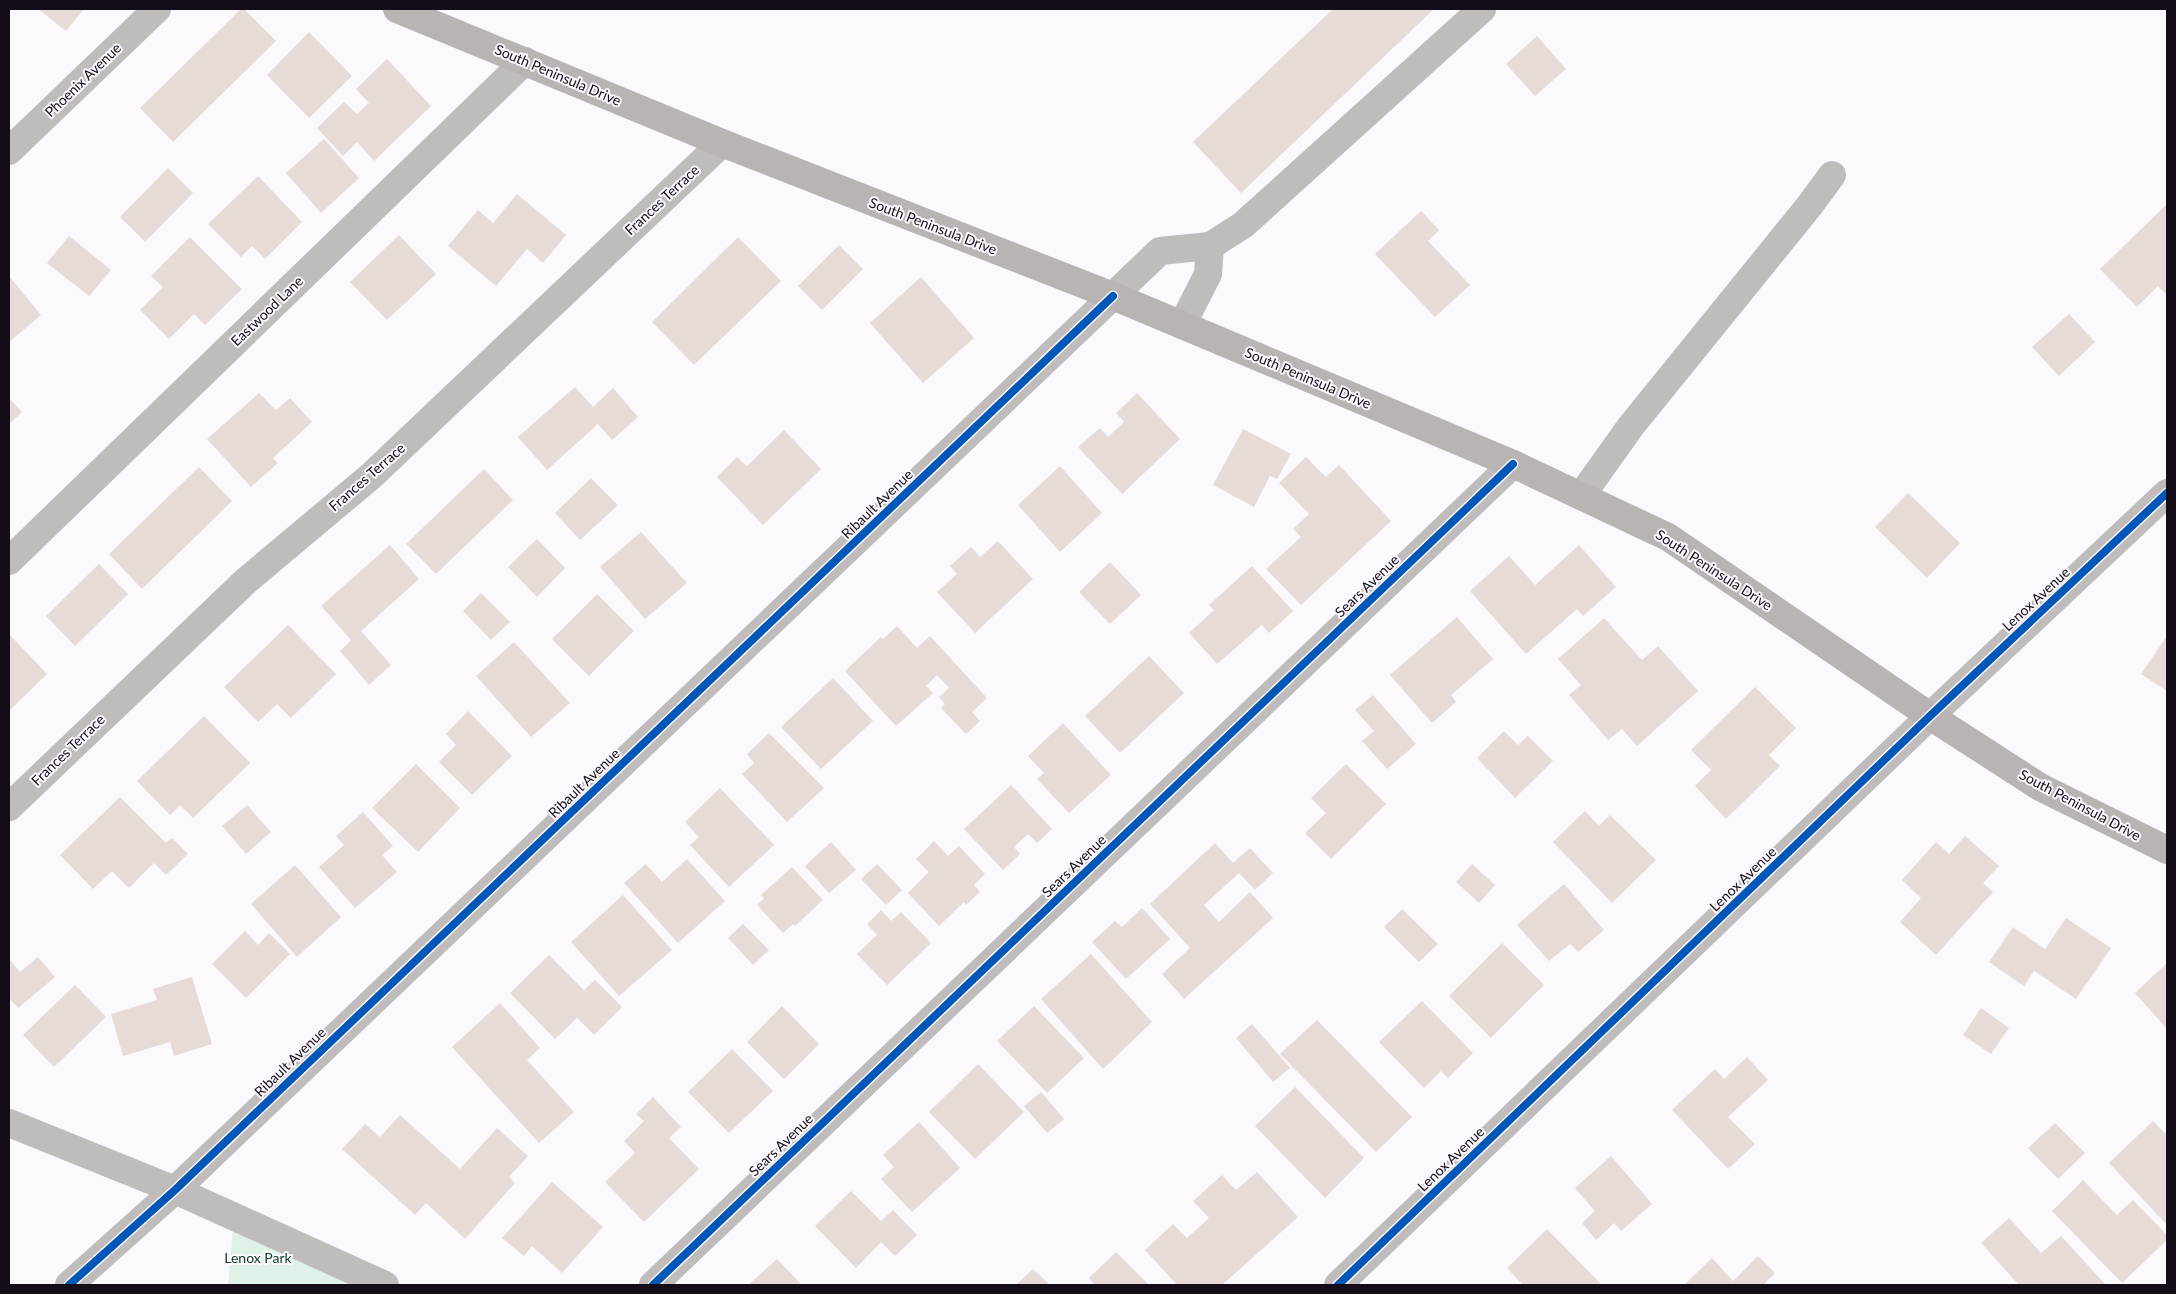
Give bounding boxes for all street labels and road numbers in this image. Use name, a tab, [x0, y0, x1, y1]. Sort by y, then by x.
street label: Phoenix Avenue	[41, 39, 124, 120]
street label: South Peninsula Drive	[493, 40, 624, 109]
street label: Frances Terrace	[621, 161, 702, 238]
street label: South Peninsula Drive	[867, 193, 999, 258]
street label: Eastwood Lane	[227, 272, 306, 349]
street label: South Peninsula Drive	[1243, 343, 1374, 412]
street label: Frances Terrace	[325, 439, 408, 514]
street label: Ribault Avenue	[838, 465, 916, 542]
street label: South Peninsula Drive	[1653, 526, 1776, 614]
street label: Sears Avenue	[1331, 551, 1402, 620]
street label: Lenox Avenue	[1998, 563, 2073, 634]
street label: Frances Terrace	[28, 710, 108, 789]
street label: Ribault Avenue	[545, 744, 623, 821]
street label: South Peninsula Drive	[2017, 765, 2144, 844]
street label: Sears Avenue	[1038, 831, 1109, 900]
street label: Lenox Avenue	[1706, 843, 1779, 915]
street label: Ribault Avenue	[251, 1023, 329, 1100]
street label: Sears Avenue	[745, 1110, 816, 1179]
street label: Lenox Avenue	[1414, 1123, 1487, 1195]

